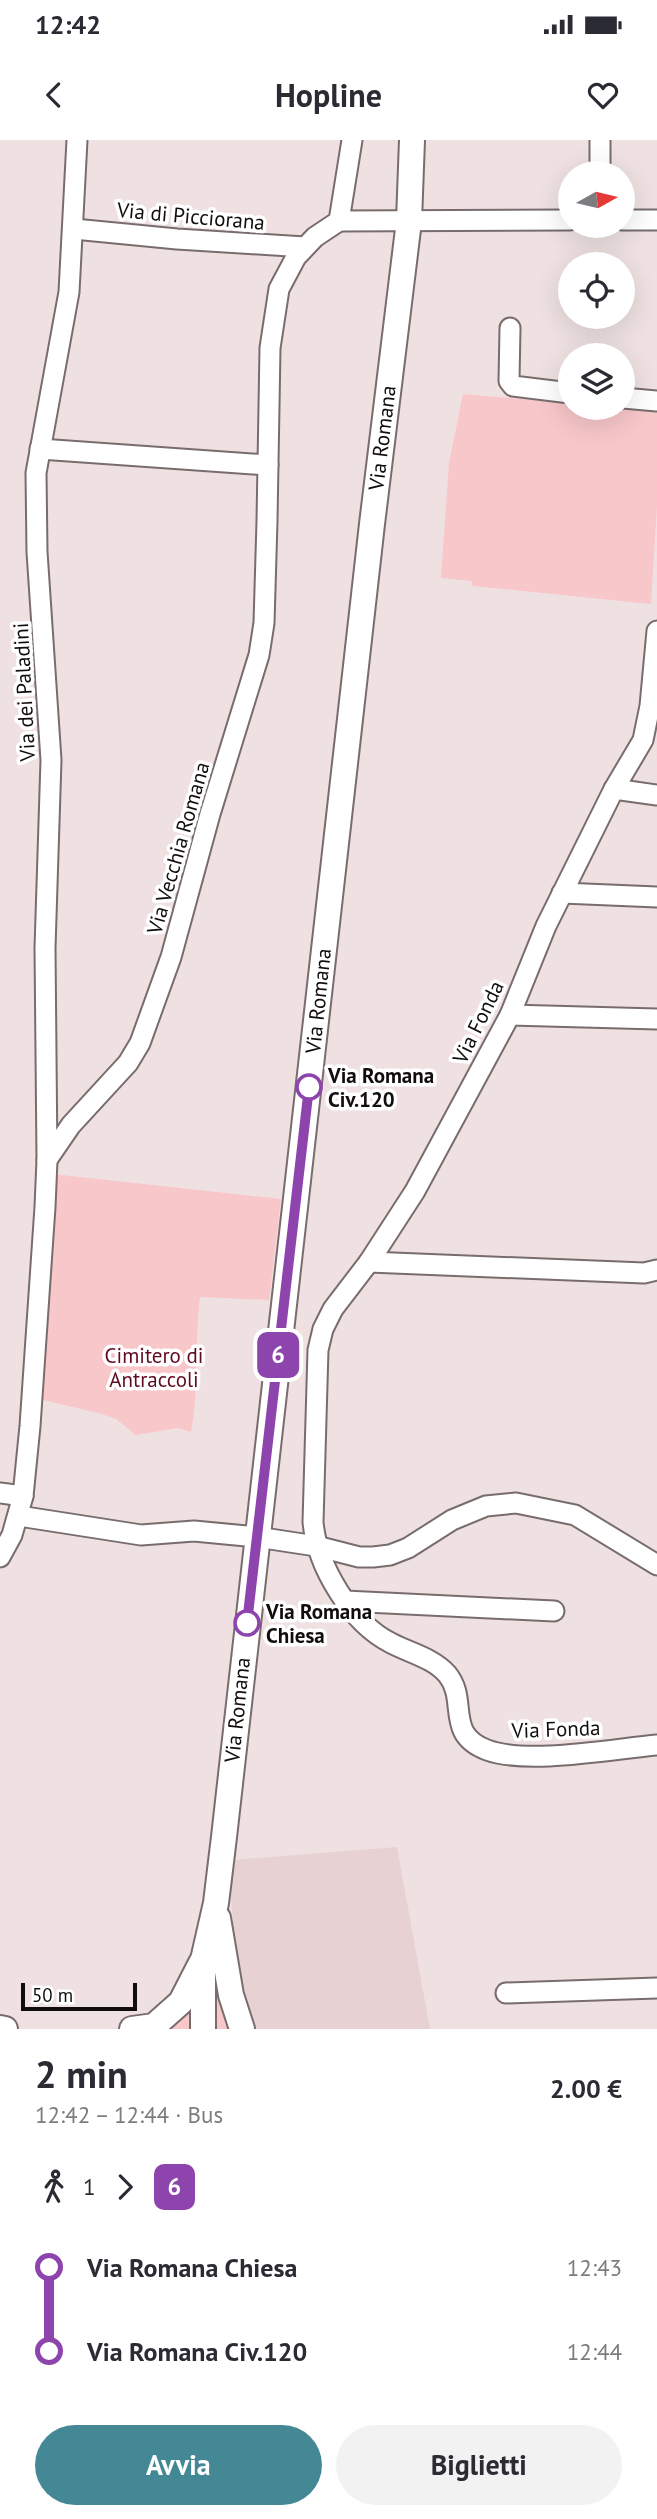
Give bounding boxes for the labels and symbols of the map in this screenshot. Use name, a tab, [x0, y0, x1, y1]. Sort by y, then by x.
north arrow	[558, 161, 635, 238]
street label: Via di Picciorana	[115, 196, 266, 236]
street label: Via Romana	[362, 384, 402, 493]
street label: Via dei Paladini	[7, 622, 41, 763]
street label: Via Vecchia Romana	[140, 759, 215, 938]
street label: Via Romana	[299, 947, 337, 1056]
street label: Via Fonda	[446, 976, 510, 1069]
place label: Via Romana Civ.120	[327, 1062, 434, 1113]
marker: Via Romana Civ.120	[296, 1074, 322, 1100]
line badge: 6	[255, 1332, 301, 1378]
park label: Cimitero di Antraccoli	[105, 1342, 203, 1393]
place label: Via Romana Chiesa	[265, 1598, 372, 1649]
marker: Via Romana Chiesa	[234, 1610, 260, 1636]
street label: Via Romana	[218, 1656, 256, 1765]
street label: Via Fonda	[510, 1714, 601, 1744]
scale bar	[21, 1980, 136, 2012]

